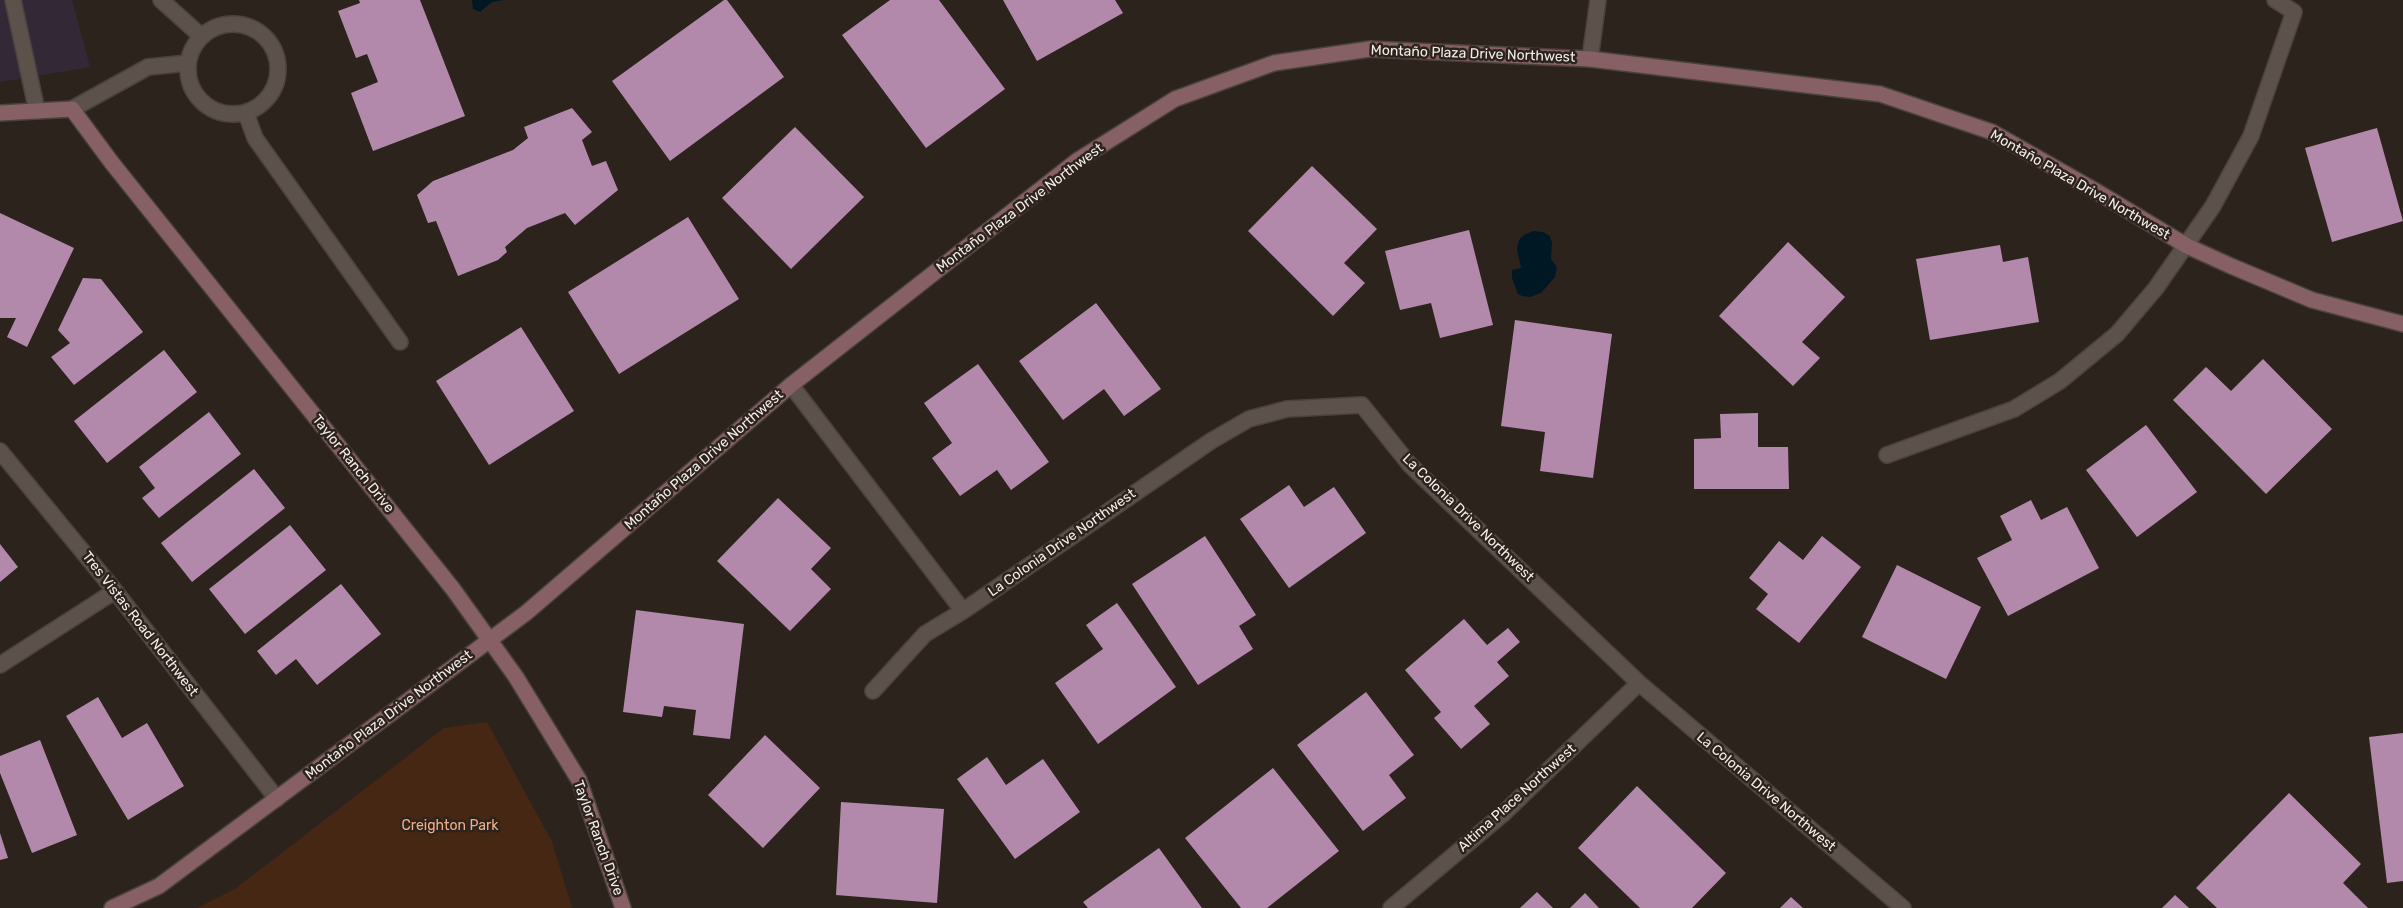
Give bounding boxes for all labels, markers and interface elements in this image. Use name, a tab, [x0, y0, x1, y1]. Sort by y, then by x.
street label: Montaño Plaza Drive Northwest	[1370, 42, 1576, 66]
street label: Montaño Plaza Drive Northwest	[1987, 127, 2173, 243]
street label: Montaño Plaza Drive Northwest	[933, 140, 1107, 276]
street label: Montaño Plaza Drive Northwest	[621, 387, 787, 533]
street label: Taylor Ranch Drive	[308, 412, 398, 516]
street label: La Colonia Drive Northwest	[1399, 451, 1537, 585]
street label: La Colonia Drive Northwest	[985, 486, 1139, 600]
street label: Tres Vistas Road Northwest	[78, 548, 202, 700]
street label: Montaño Plaza Drive Northwest	[302, 647, 476, 783]
street label: La Colonia Drive Northwest	[1693, 729, 1839, 855]
street label: Altima Place Northwest	[1455, 741, 1579, 855]
street label: Taylor Ranch Drive	[569, 778, 627, 898]
park label: Creighton Park	[401, 818, 499, 834]

